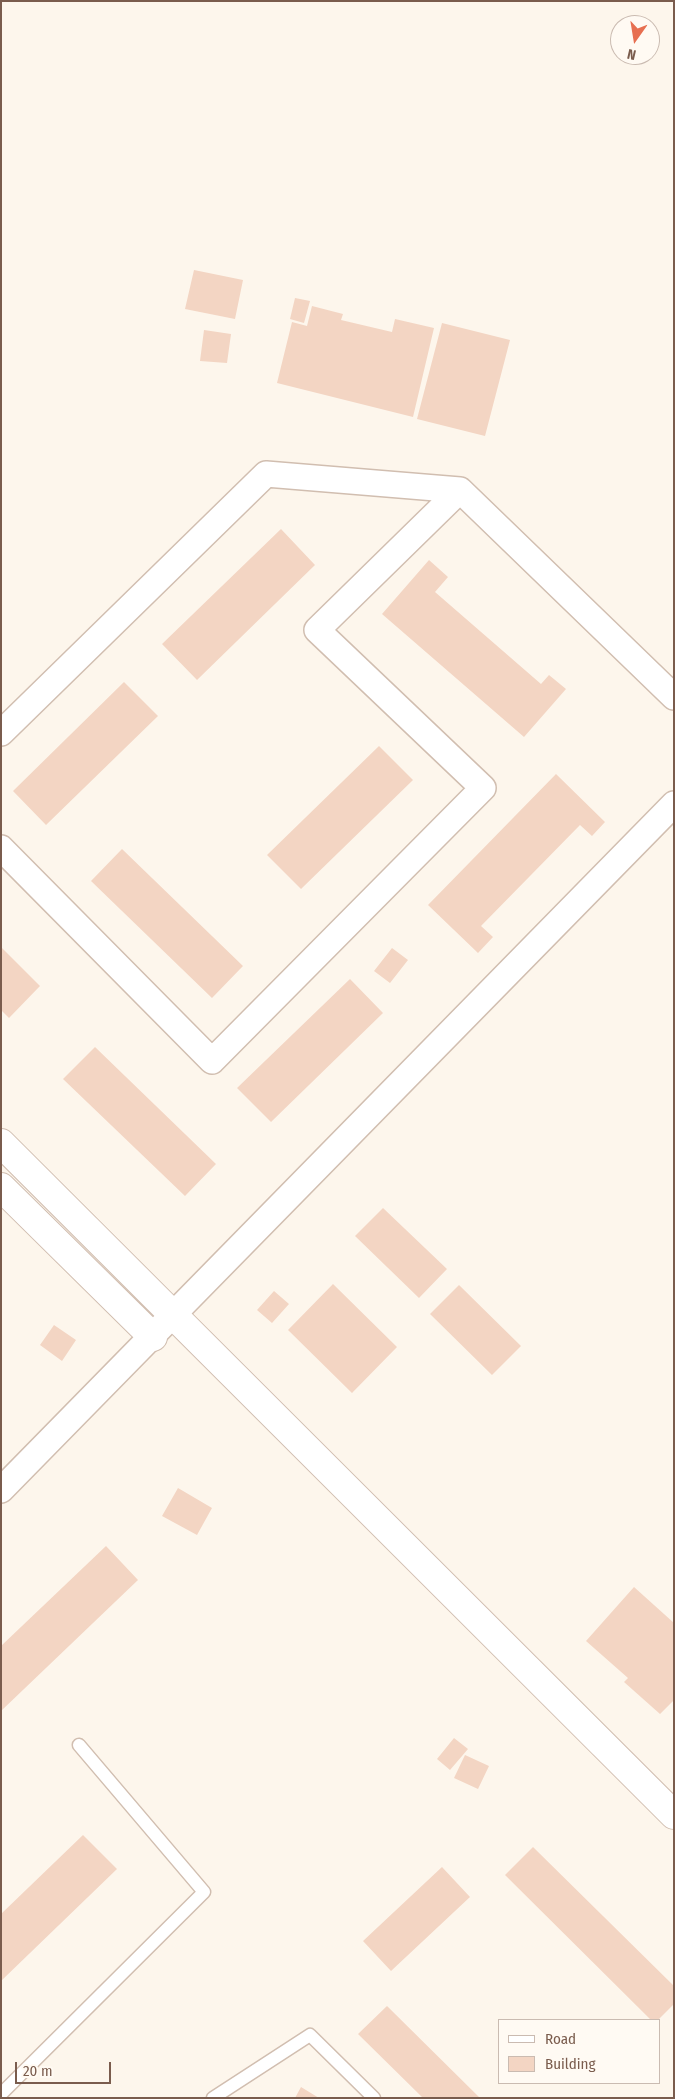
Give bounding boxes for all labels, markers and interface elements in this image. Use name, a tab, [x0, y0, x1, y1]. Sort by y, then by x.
north arrow	[610, 15, 660, 65]
text: N	[626, 45, 638, 63]
legend	[498, 2019, 660, 2084]
text: Road	[545, 2030, 576, 2048]
scale bar	[18, 2052, 114, 2084]
text: Building	[545, 2055, 596, 2073]
text: 20 m	[23, 2062, 53, 2080]

